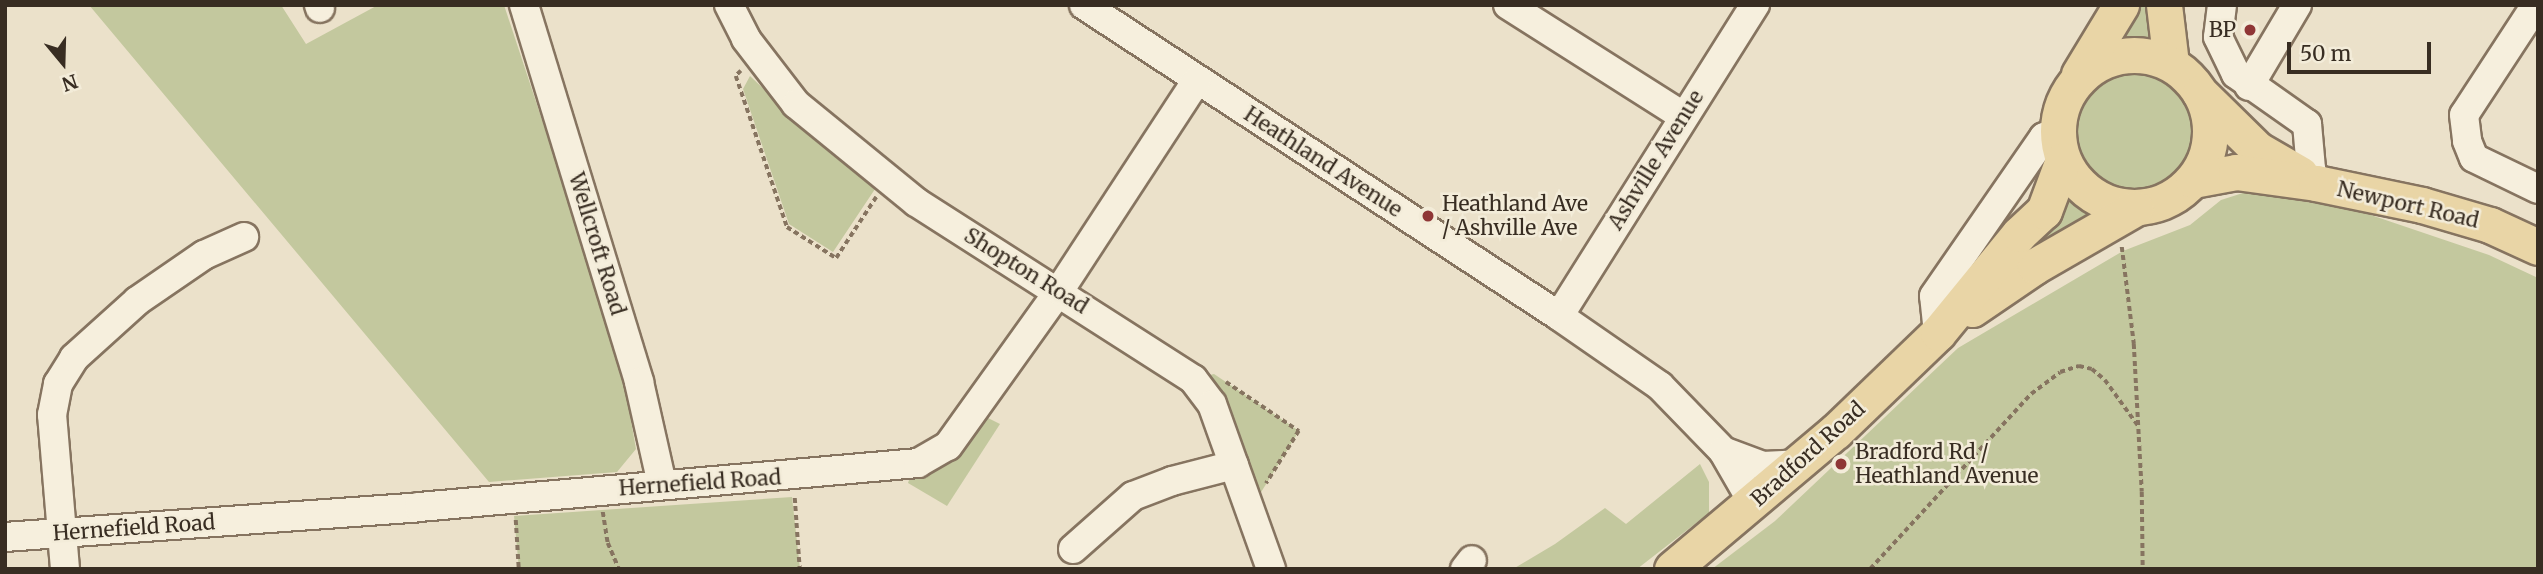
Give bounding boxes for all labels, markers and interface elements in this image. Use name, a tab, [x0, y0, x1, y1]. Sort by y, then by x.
place label: BP	[2209, 17, 2236, 43]
marker: BP	[2242, 22, 2258, 38]
north arrow	[28, 28, 98, 98]
scale bar	[2291, 28, 2434, 72]
text: 50 m	[2300, 40, 2351, 67]
text: N	[59, 69, 81, 97]
street label: Ashville Avenue	[1603, 86, 1709, 234]
street label: Heathland Avenue	[1239, 101, 1407, 223]
street label: Wellcroft Road	[563, 170, 631, 318]
street label: Newport Road	[2335, 176, 2481, 234]
place label: Heathland Ave / Ashville Ave	[1442, 191, 1588, 241]
marker: Heathland Ave / Ashville Ave	[1420, 208, 1436, 224]
street label: Shopton Road	[959, 223, 1093, 319]
street label: Bradford Road	[1746, 396, 1870, 512]
place label: Bradford Rd / Heathland Avenue	[1855, 439, 2038, 489]
marker: Bradford Rd / Heathland Avenue	[1833, 456, 1849, 472]
street label: Hernefield Road	[618, 465, 782, 501]
street label: Hernefield Road	[52, 510, 216, 546]

